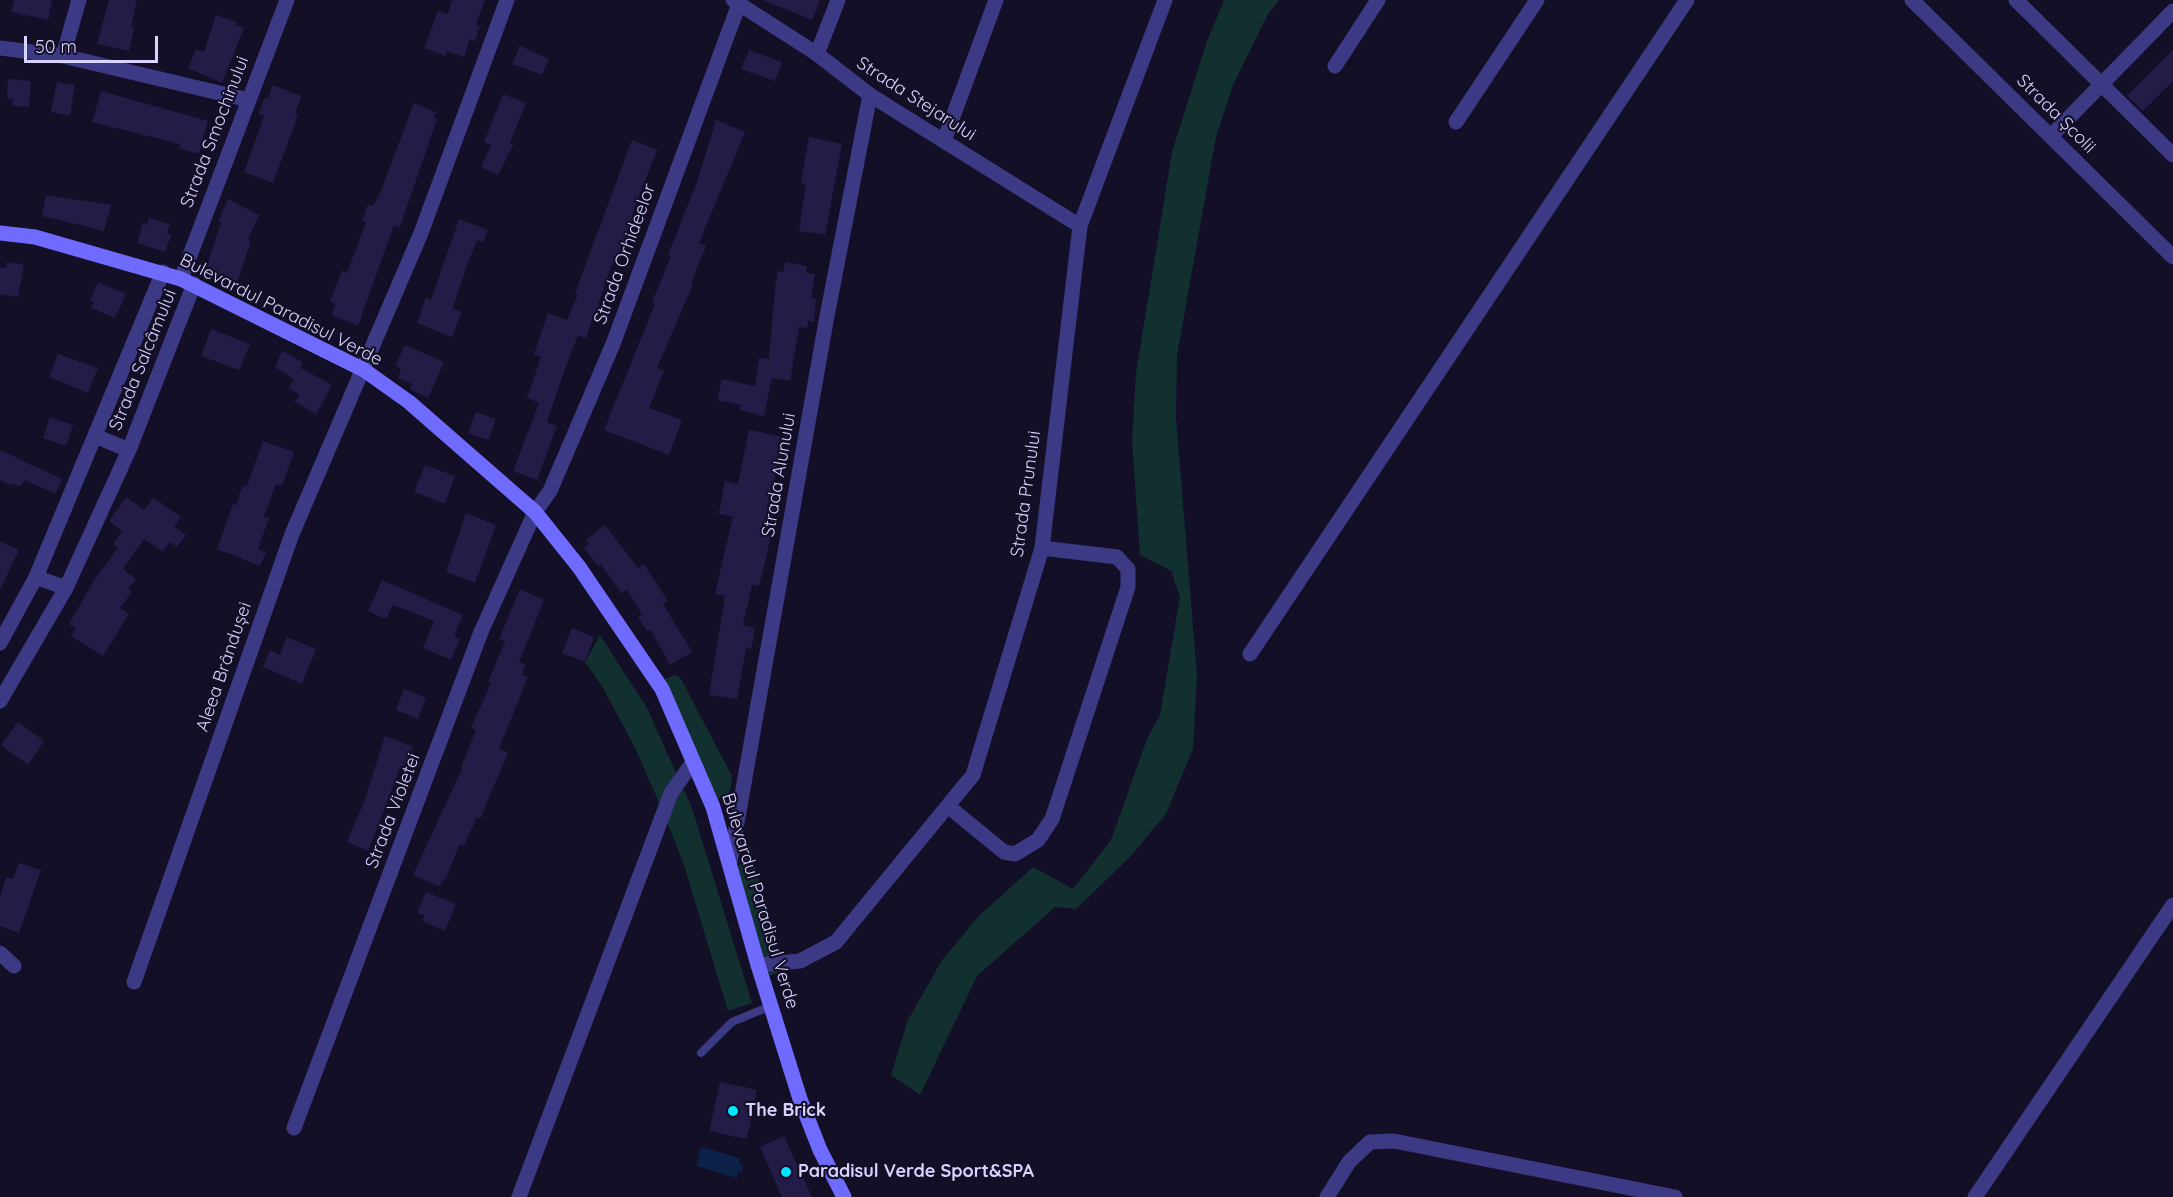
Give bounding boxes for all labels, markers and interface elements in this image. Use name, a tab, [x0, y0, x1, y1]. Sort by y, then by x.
scale bar	[27, 24, 160, 62]
text: 50 m	[35, 35, 77, 58]
street label: Strada Stejarului	[852, 52, 980, 146]
street label: Strada Smochinului	[176, 53, 254, 211]
street label: Strada Școlii	[2012, 70, 2100, 158]
street label: Strada Orhideelor	[589, 181, 661, 327]
street label: Bulevardul Paradisul Verde	[176, 249, 386, 371]
street label: Strada Salcâmului	[105, 286, 181, 434]
street label: Strada Alunului	[757, 411, 801, 539]
street label: Strada Prunului	[1006, 429, 1046, 559]
street label: Aleea Brândușei	[192, 599, 256, 735]
street label: Strada Violetei	[361, 750, 425, 872]
street label: Bulevardul Paradisul Verde	[717, 791, 803, 1011]
place label: The Brick	[745, 1100, 826, 1122]
marker: The Brick	[726, 1104, 740, 1118]
place label: Paradisul Verde Sport&SPA	[798, 1161, 1034, 1183]
marker: Paradisul Verde Sport&SPA	[779, 1165, 793, 1179]

